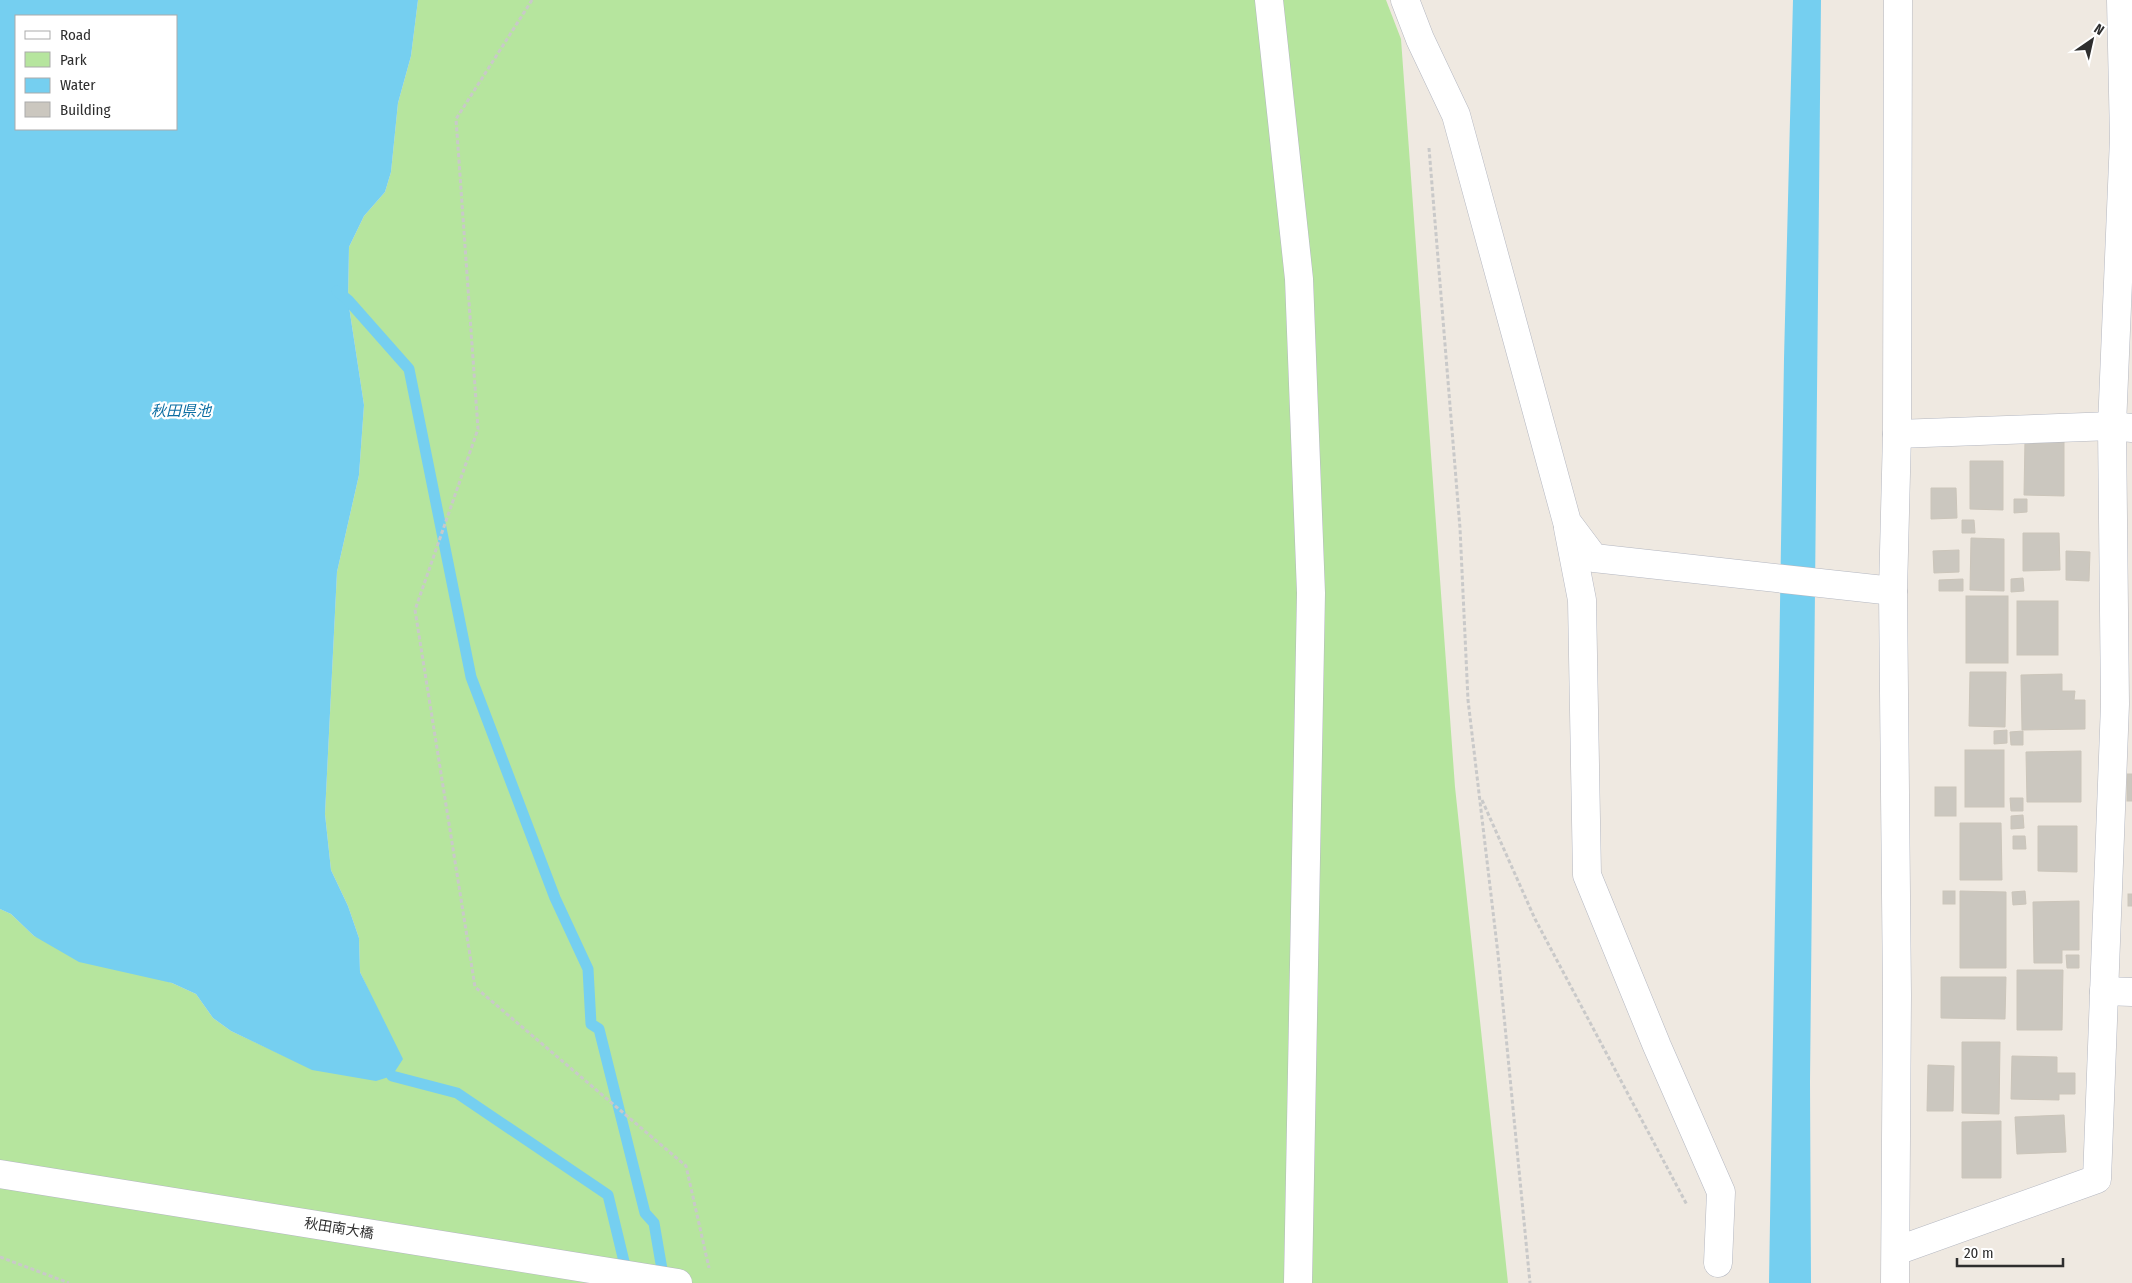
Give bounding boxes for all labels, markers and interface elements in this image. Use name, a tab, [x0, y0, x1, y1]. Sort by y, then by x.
legend	[15, 15, 178, 130]
north arrow	[2067, 15, 2117, 65]
text: N	[2091, 20, 2107, 39]
text: Road	[60, 26, 91, 44]
text: Park	[60, 51, 87, 69]
text: Water	[60, 76, 96, 94]
text: Building	[60, 101, 111, 119]
water label: 秋田県池	[151, 402, 213, 420]
street label: 秋田南大橋	[303, 1215, 375, 1242]
scale bar	[1957, 1236, 2063, 1268]
text: 20 m	[1964, 1244, 1994, 1262]

